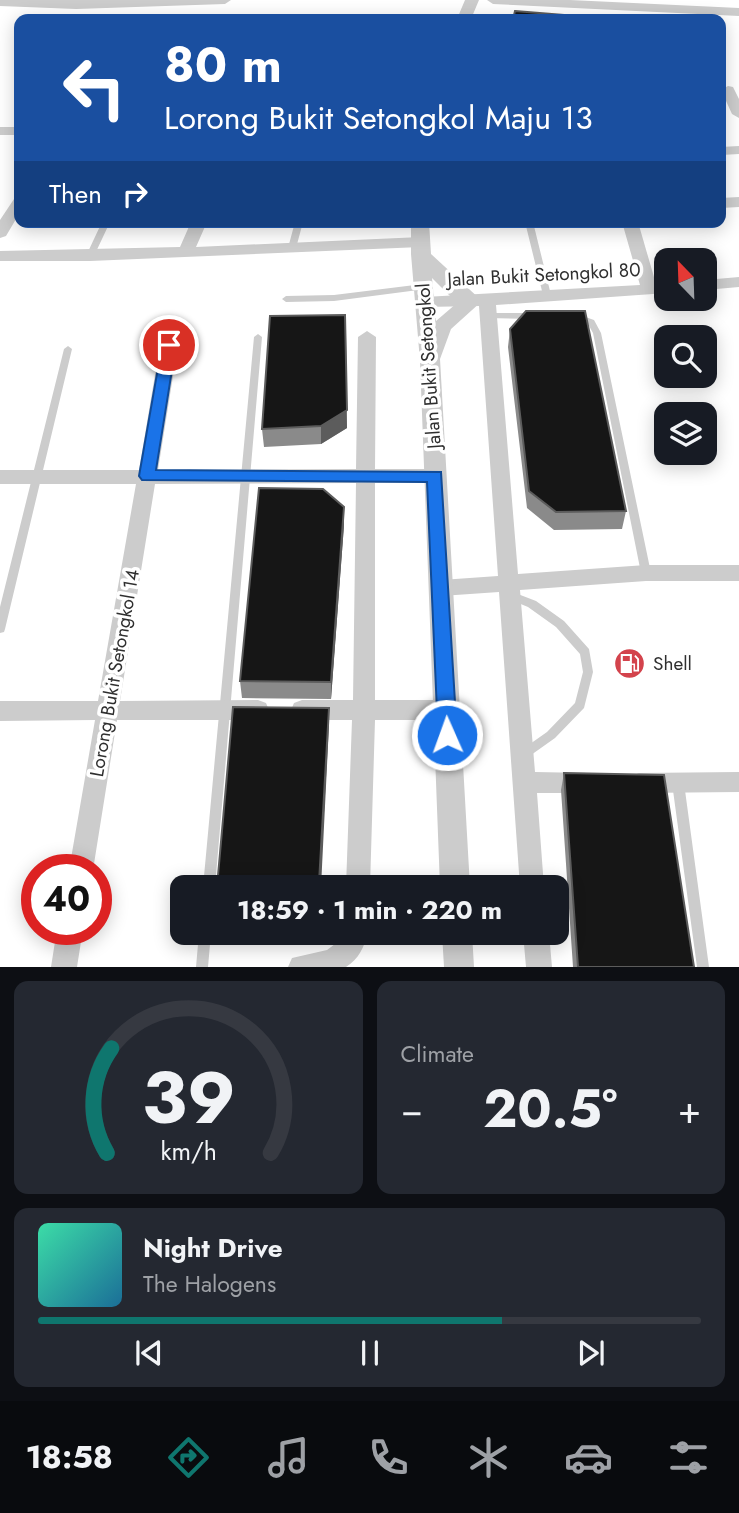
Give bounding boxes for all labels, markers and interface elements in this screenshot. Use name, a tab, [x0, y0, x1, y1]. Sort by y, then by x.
text: 80 m	[164, 30, 282, 100]
icon: left	[49, 42, 140, 133]
text: Lorong Bukit Setongkol Maju 13	[164, 95, 593, 141]
text: Then	[49, 175, 102, 213]
icon: right	[116, 175, 154, 213]
north arrow	[654, 248, 718, 312]
map controls	[654, 248, 717, 465]
street label: Jalan Bukit Setongkol 80	[444, 256, 641, 293]
street label: Jalan Bukit Setongkol	[409, 282, 448, 453]
pin	[139, 315, 199, 375]
button: search	[654, 325, 717, 388]
icon: arrive	[150, 326, 188, 364]
button: layers	[654, 402, 717, 465]
street label: Lorong Bukit Setongkol 14	[83, 567, 146, 779]
fuel station icon: Shell	[613, 646, 647, 680]
place label: Shell	[653, 650, 692, 677]
position arrow	[410, 698, 484, 772]
speed limit sign: 40	[21, 854, 112, 945]
text: 18:59 · 1 min · 220 m	[237, 891, 502, 929]
text: Climate	[401, 1037, 474, 1071]
text: 39	[141, 1046, 235, 1151]
text: 20.5°	[483, 1071, 617, 1147]
text: −	[401, 1082, 423, 1137]
text: +	[678, 1082, 701, 1137]
text: km/h	[160, 1133, 217, 1169]
text: Night Drive	[143, 1229, 283, 1267]
text: The Halogens	[143, 1267, 276, 1301]
icon: previous	[130, 1334, 168, 1372]
icon: pause	[351, 1334, 389, 1372]
icon: next	[572, 1334, 610, 1372]
icon: directions	[164, 1433, 213, 1482]
icon: music	[264, 1433, 313, 1482]
icon: phone	[364, 1433, 413, 1482]
icon: climate	[464, 1433, 513, 1482]
icon: car	[564, 1433, 613, 1482]
icon: filters	[664, 1433, 713, 1482]
text: 18:58	[26, 1434, 113, 1480]

